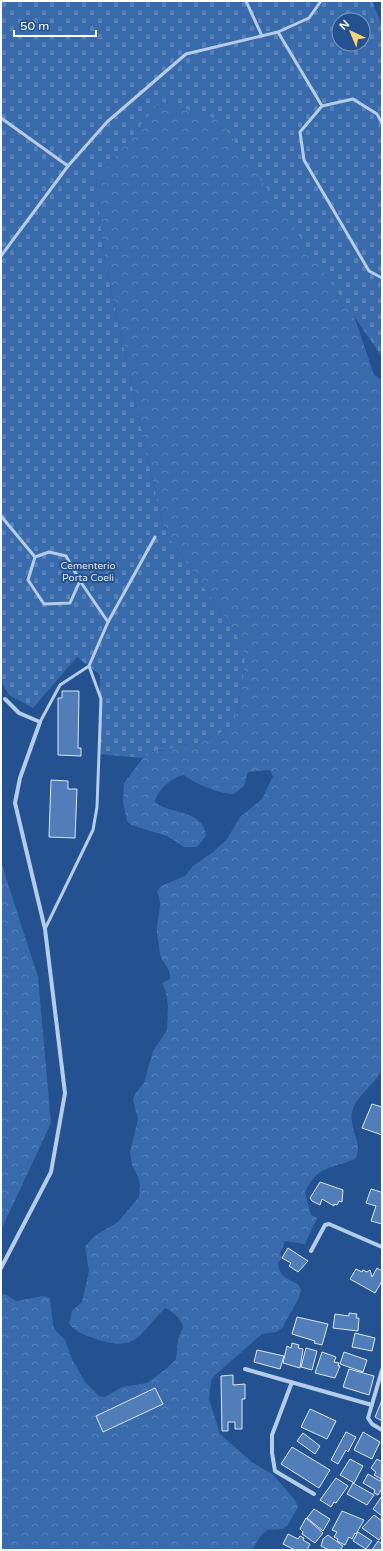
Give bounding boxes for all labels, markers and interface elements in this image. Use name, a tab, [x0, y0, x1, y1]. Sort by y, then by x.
scale bar	[14, 12, 96, 38]
north arrow	[331, 12, 371, 52]
text: N	[337, 17, 352, 33]
text: 50 m	[20, 19, 49, 33]
park label: Cementerio Porta Coeli	[60, 560, 116, 584]

